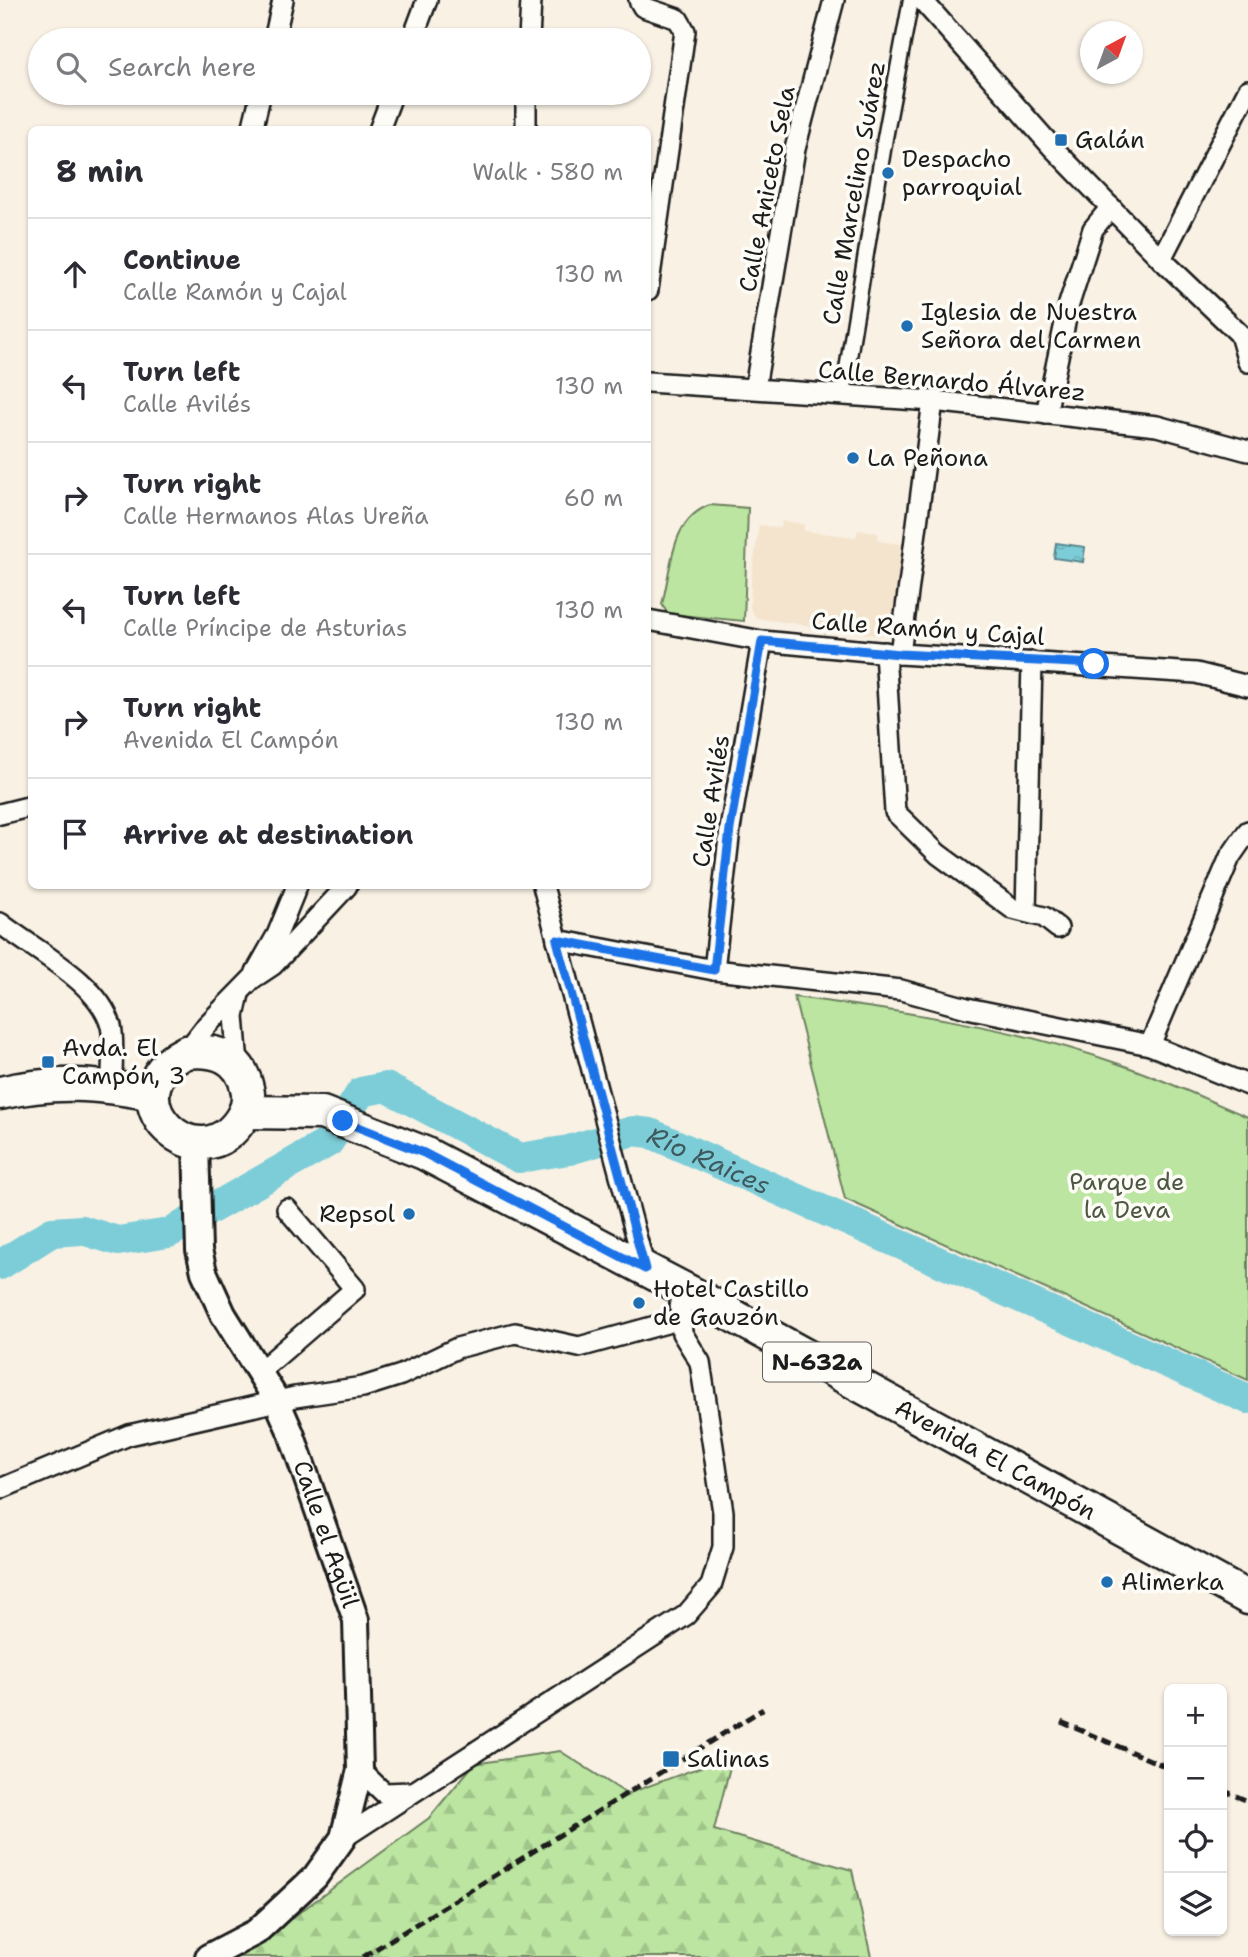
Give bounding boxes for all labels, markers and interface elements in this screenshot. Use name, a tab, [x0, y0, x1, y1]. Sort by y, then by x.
north arrow	[1080, 21, 1143, 84]
search box	[28, 28, 651, 105]
icon: search	[52, 48, 90, 86]
text: Search here	[108, 49, 257, 84]
street label: Calle Marcelino Suárez	[815, 59, 893, 327]
street label: Calle Aniceto Sela	[731, 83, 803, 295]
place label: Galán	[1075, 124, 1145, 156]
marker: Galán	[1053, 132, 1069, 148]
place label: Despacho parroquial	[902, 143, 1022, 203]
text: 8 min	[56, 151, 143, 192]
text: Walk · 580 m	[472, 157, 623, 187]
marker: Despacho parroquial	[880, 165, 896, 181]
text: Continue	[123, 242, 241, 277]
icon: ahead	[56, 255, 94, 293]
text: 130 m	[555, 259, 623, 289]
text: Calle Ramón y Cajal	[123, 277, 347, 307]
place label: Iglesia de Nuestra Señora del Carmen	[921, 296, 1141, 356]
marker: Iglesia de Nuestra Señora del Carmen	[899, 318, 915, 334]
street label: Calle Bernardo Álvarez	[817, 353, 1087, 409]
text: Turn left	[123, 354, 240, 389]
icon: left	[56, 367, 94, 405]
text: 130 m	[555, 371, 623, 401]
text: Calle Avilés	[123, 389, 251, 419]
place label: La Peñona	[867, 442, 988, 474]
marker: La Peñona	[845, 450, 861, 466]
text: Turn right	[123, 466, 261, 501]
icon: right	[56, 479, 94, 517]
text: 60 m	[564, 483, 623, 513]
text: Calle Hermanos Alas Ureña	[123, 501, 429, 531]
text: Turn left	[123, 578, 240, 613]
icon: left	[56, 591, 94, 629]
text: 130 m	[555, 595, 623, 625]
street label: Calle Ramón y Cajal	[810, 605, 1046, 653]
text: Calle Príncipe de Asturias	[123, 613, 407, 643]
route start	[1078, 648, 1109, 679]
text: Turn right	[123, 690, 261, 725]
icon: right	[56, 703, 94, 741]
text: 130 m	[555, 707, 623, 737]
text: Avenida El Campón	[123, 725, 338, 755]
street label: Calle Avilés	[685, 732, 737, 870]
icon: arrive	[56, 815, 94, 853]
text: Arrive at destination	[123, 817, 413, 852]
place label: Avda. El Campón, 3	[62, 1032, 185, 1092]
marker: Avda. El Campón, 3	[40, 1054, 56, 1070]
route end	[327, 1105, 358, 1136]
water label: Río Raices	[642, 1117, 776, 1202]
park label: Parque de la Deva	[1069, 1166, 1185, 1226]
place label: Repsol	[319, 1198, 396, 1230]
marker: Repsol	[401, 1206, 417, 1222]
place label: Hotel Castillo de Gauzón	[653, 1273, 809, 1333]
marker: Hotel Castillo de Gauzón	[631, 1295, 647, 1311]
road number: N-632a	[763, 1343, 871, 1382]
street label: Avenida El Campón	[889, 1391, 1102, 1528]
street label: Calle el Agüil	[286, 1456, 367, 1613]
place label: Alimerka	[1121, 1566, 1224, 1598]
marker: Alimerka	[1099, 1574, 1115, 1590]
map controls	[1164, 1684, 1227, 1936]
button: +	[1164, 1684, 1227, 1747]
place label: Salinas	[687, 1743, 770, 1775]
button: −	[1164, 1747, 1227, 1810]
marker: Salinas	[661, 1749, 681, 1769]
button: locate	[1164, 1810, 1227, 1873]
button: layers	[1164, 1873, 1227, 1936]

